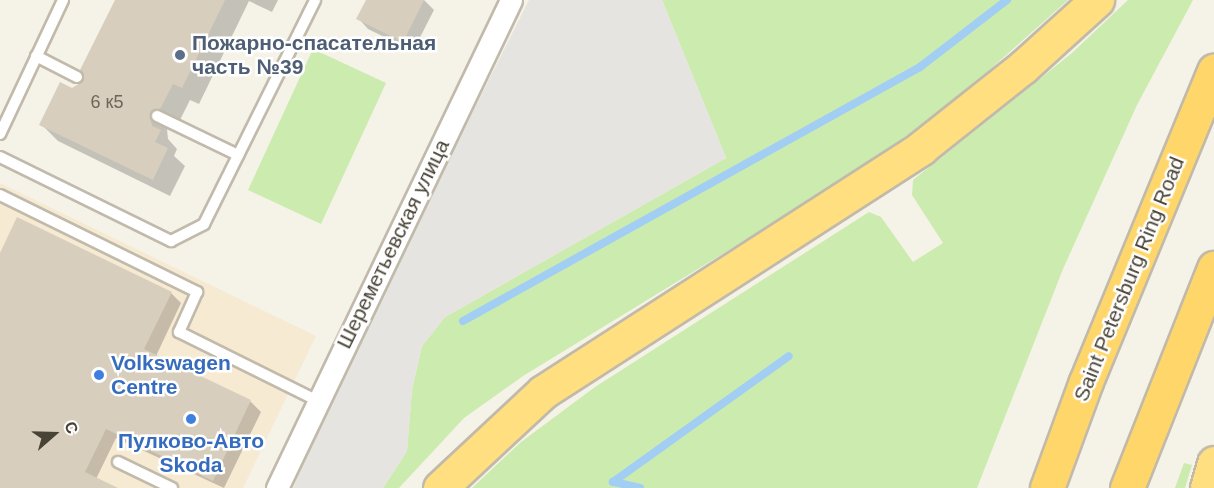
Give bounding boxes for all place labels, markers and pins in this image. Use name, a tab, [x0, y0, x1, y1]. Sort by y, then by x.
place label: Пожарно-спасательная часть №39	[192, 30, 436, 80]
marker: Пожарно-спасательная часть №39	[173, 48, 187, 62]
place label: Volkswagen Centre	[111, 350, 231, 400]
marker: Volkswagen Centre	[92, 368, 106, 382]
marker: Пулково-Авто Skoda	[184, 412, 198, 426]
place label: Пулково-Авто Skoda	[118, 428, 264, 478]

